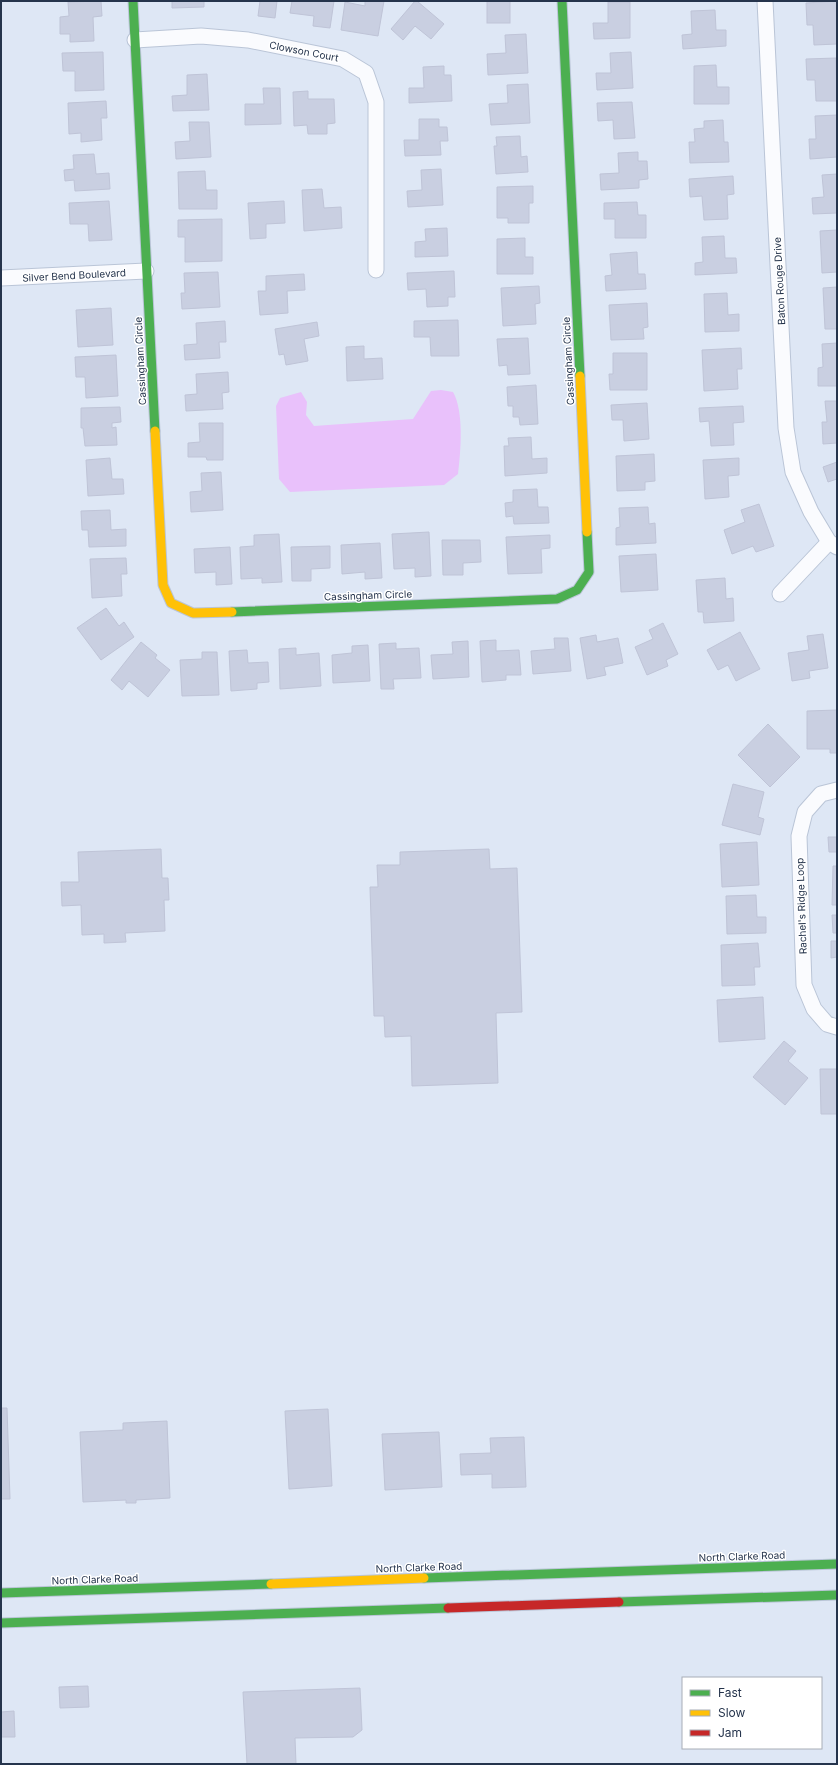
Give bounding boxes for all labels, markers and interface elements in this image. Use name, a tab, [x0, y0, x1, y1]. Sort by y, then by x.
street label: Clowson Court	[268, 38, 340, 64]
street label: Baton Rouge Drive	[771, 237, 787, 325]
street label: Silver Bend Boulevard	[22, 266, 126, 284]
street label: Cassingham Circle	[132, 316, 148, 405]
street label: Cassingham Circle	[560, 316, 576, 405]
street label: Cassingham Circle	[324, 587, 413, 603]
street label: Rachel's Ridge Loop	[793, 858, 809, 954]
street label: North Clarke Road	[698, 1548, 786, 1564]
street label: North Clarke Road	[375, 1559, 463, 1575]
street label: North Clarke Road	[51, 1571, 139, 1587]
legend	[682, 1677, 822, 1749]
text: Fast	[718, 1685, 742, 1700]
text: Slow	[718, 1705, 746, 1720]
text: Jam	[718, 1725, 742, 1740]

